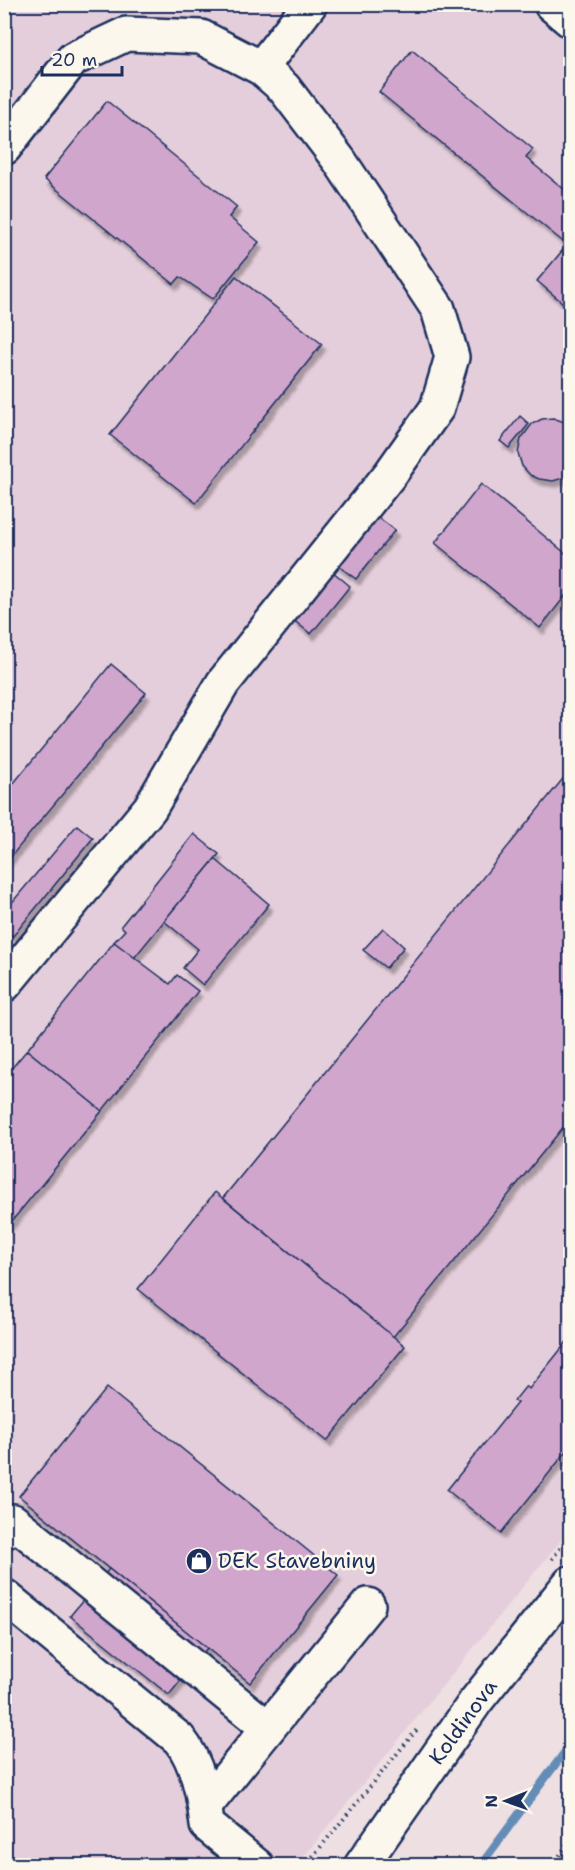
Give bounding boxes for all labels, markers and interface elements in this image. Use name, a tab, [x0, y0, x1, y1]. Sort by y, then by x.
scale bar	[42, 39, 122, 77]
text: 20 m	[51, 48, 97, 72]
shop icon: DEK Stavebniny	[184, 1546, 214, 1576]
place label: DEK Stavebniny	[218, 1547, 376, 1575]
street label: Koldinova	[423, 1674, 503, 1770]
north arrow	[476, 1771, 536, 1831]
text: N	[481, 1795, 502, 1808]

